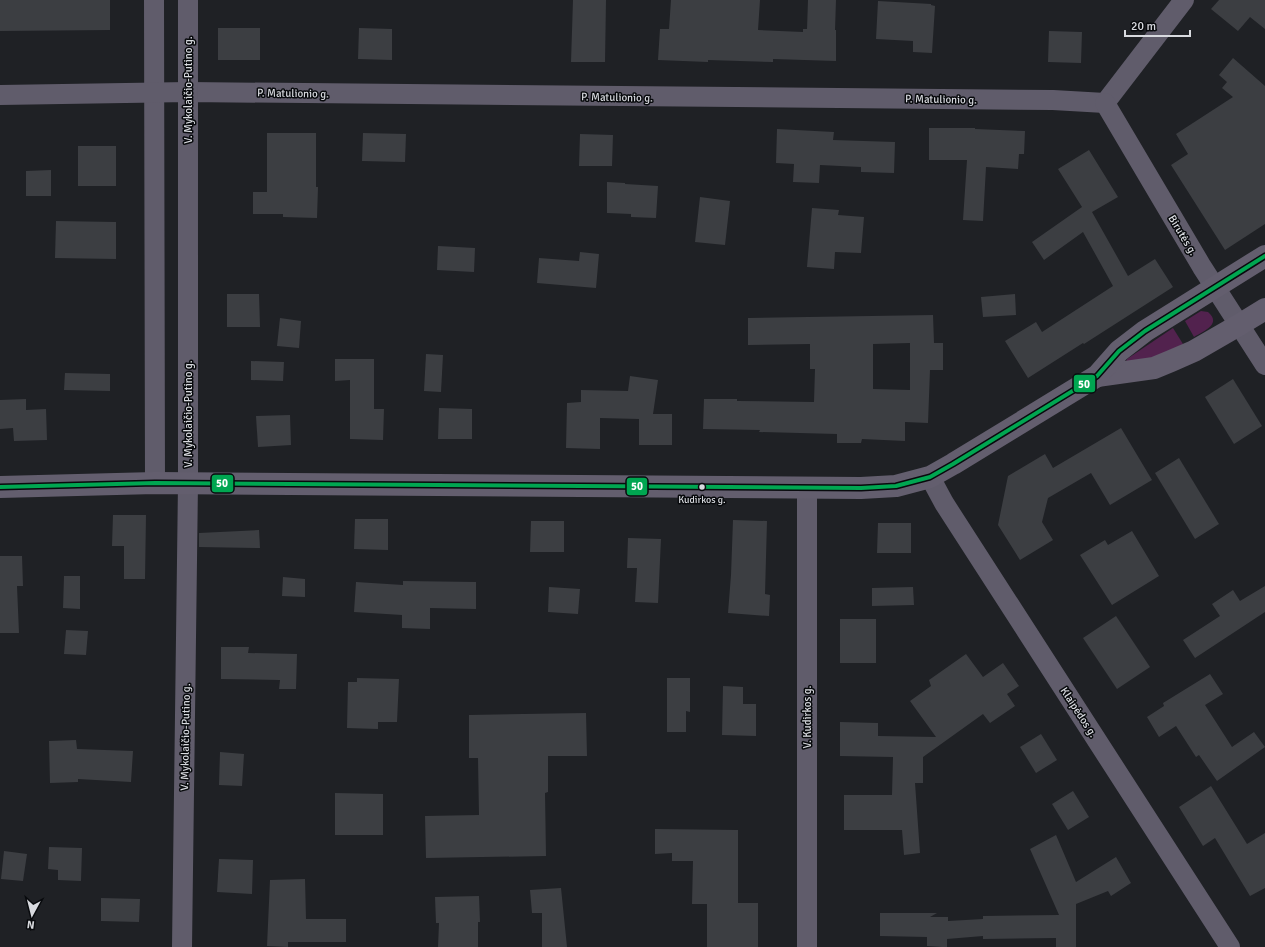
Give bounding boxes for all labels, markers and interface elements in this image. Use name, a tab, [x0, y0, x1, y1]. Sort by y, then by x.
scale bar	[1125, 12, 1190, 38]
text: 20 m	[1131, 19, 1156, 34]
street label: V. Mykolaičio-Putino g.	[182, 36, 195, 144]
street label: P. Matulionio g.	[257, 86, 329, 101]
street label: P. Matulionio g.	[581, 90, 653, 105]
street label: P. Matulionio g.	[905, 92, 977, 107]
street label: Birutės g.	[1165, 213, 1200, 258]
street label: V. Mykolaičio-Putino g.	[182, 360, 195, 468]
line badge: 50	[1073, 374, 1096, 393]
text: 50	[1078, 378, 1090, 391]
line badge: 50	[211, 474, 234, 493]
text: 50	[216, 477, 228, 490]
line badge: 50	[626, 477, 648, 496]
text: 50	[631, 480, 643, 493]
marker: Kudirkos g.	[697, 482, 707, 492]
place label: Kudirkos g.	[678, 494, 726, 506]
street label: V. Mykolaičio-Putino g.	[178, 683, 193, 791]
street label: Klaipėdos g.	[1058, 685, 1100, 740]
street label: V. Kudirkos g.	[801, 686, 814, 748]
north arrow	[12, 895, 52, 935]
text: N	[26, 918, 35, 931]

